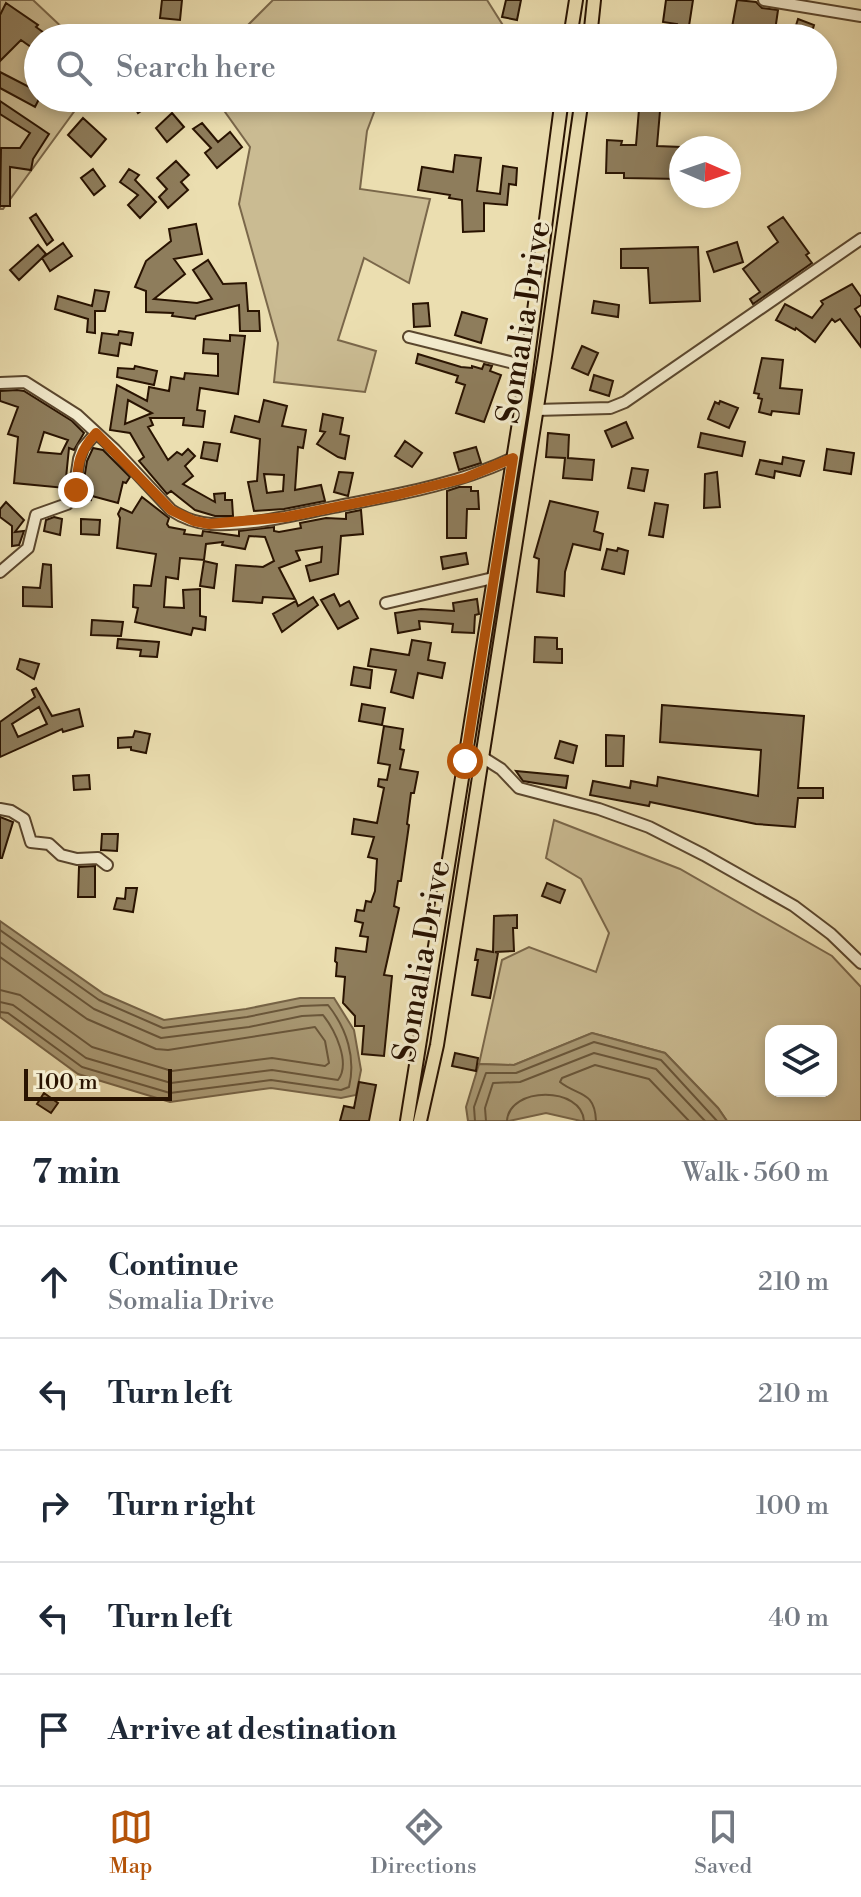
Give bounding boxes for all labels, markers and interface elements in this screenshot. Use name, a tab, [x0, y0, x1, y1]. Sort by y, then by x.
search box	[24, 24, 837, 112]
icon: search	[52, 46, 96, 90]
text: Search here	[116, 49, 276, 87]
north arrow	[669, 136, 741, 208]
street label: Somalia Drive	[488, 218, 560, 426]
route end	[58, 472, 94, 508]
route start	[447, 743, 483, 779]
street label: Somalia Drive	[385, 857, 459, 1066]
map controls	[765, 1025, 837, 1097]
button: layers	[765, 1025, 837, 1097]
scale bar	[24, 1065, 172, 1101]
text: 100 m	[36, 1069, 98, 1096]
text: 7 min	[32, 1152, 120, 1194]
text: Walk · 560 m	[682, 1157, 829, 1189]
text: Continue	[108, 1247, 239, 1285]
icon: ahead	[32, 1260, 76, 1304]
text: 210 m	[758, 1266, 829, 1298]
text: Somalia Drive	[108, 1285, 274, 1317]
icon: left	[32, 1372, 76, 1416]
text: Turn left	[108, 1375, 232, 1413]
text: 210 m	[758, 1378, 829, 1410]
icon: right	[32, 1484, 76, 1528]
text: Turn right	[108, 1487, 255, 1525]
text: 100 m	[756, 1490, 829, 1522]
icon: left	[32, 1596, 76, 1640]
text: Turn left	[108, 1599, 232, 1637]
text: 40 m	[768, 1602, 829, 1634]
icon: arrive	[32, 1708, 76, 1752]
text: Arrive at destination	[108, 1711, 397, 1749]
tab: Map	[109, 1805, 153, 1880]
tab: Directions	[371, 1805, 477, 1880]
tab: Saved	[694, 1805, 752, 1880]

